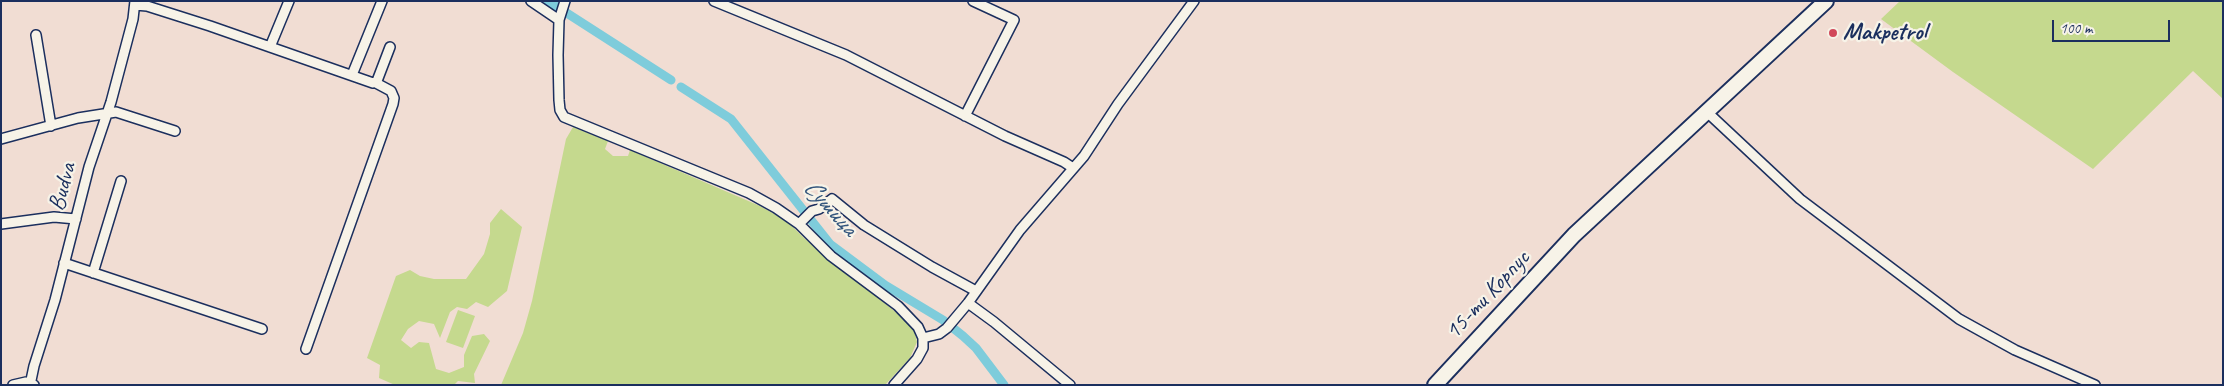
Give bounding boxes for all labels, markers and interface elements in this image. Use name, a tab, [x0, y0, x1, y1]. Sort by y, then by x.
scale bar	[2054, 10, 2172, 42]
place label: Makpetrol	[1843, 19, 1927, 47]
text: 100 m	[2060, 19, 2092, 38]
marker: Makpetrol	[1827, 27, 1839, 39]
street label: Budva	[43, 160, 83, 214]
water label: Сушица	[797, 173, 863, 243]
street label: 15-ти Корпус	[1439, 244, 1537, 346]

